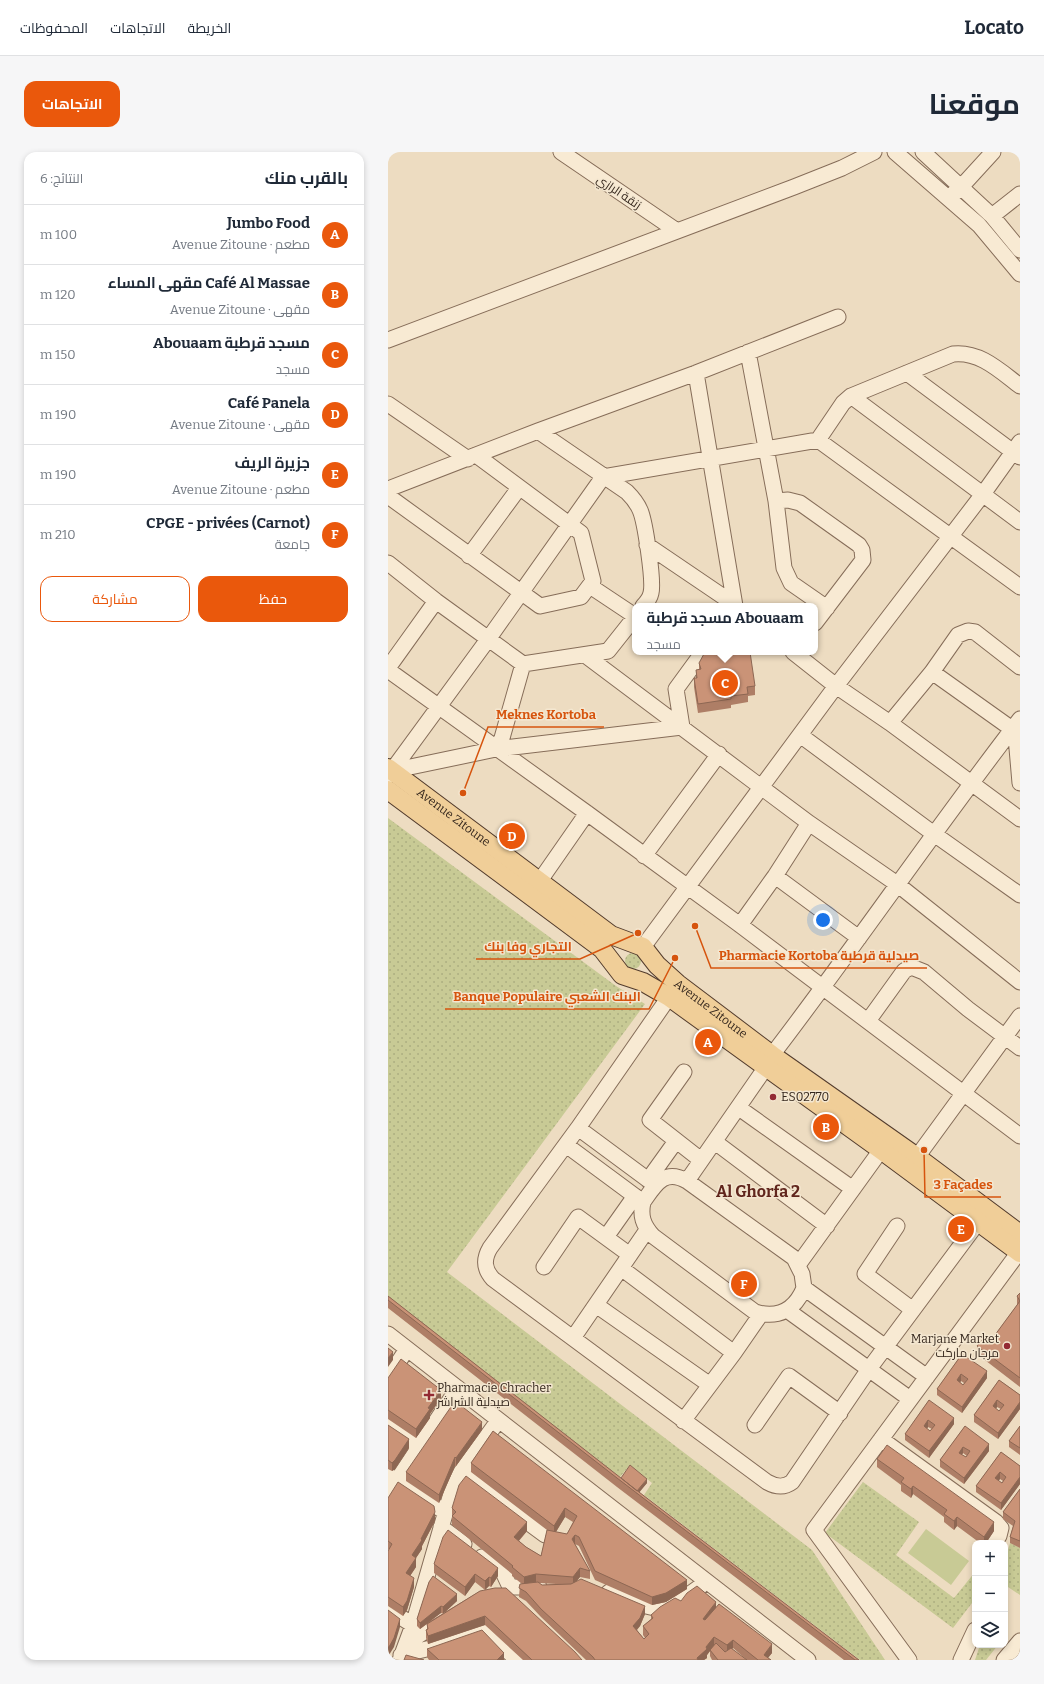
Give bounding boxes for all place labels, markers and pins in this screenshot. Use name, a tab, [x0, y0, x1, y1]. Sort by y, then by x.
pin: C	[712, 668, 738, 698]
callout: Meknes Kortoba	[488, 702, 604, 727]
pin: D	[499, 821, 525, 851]
callout: التجاري وفا بنك	[476, 934, 580, 959]
callout: Pharmacie Kortoba صيدلية قرطبة	[711, 943, 927, 968]
callout: Banque Populaire البنك الشعبي	[445, 984, 649, 1009]
pin: A	[695, 1027, 721, 1057]
place label: ES02770	[781, 1090, 829, 1104]
marker: ES02770	[768, 1092, 778, 1102]
pin: B	[813, 1112, 839, 1142]
callout: 3 Façades	[925, 1172, 1001, 1197]
pin: E	[948, 1214, 974, 1244]
pin: F	[731, 1269, 757, 1299]
place label: Marjane Market مرجان ماركت	[911, 1332, 1000, 1360]
marker: Marjane Market مرجان ماركت	[1002, 1341, 1012, 1351]
place label: Pharmacie Chracher صيدلية الشراشر	[436, 1381, 552, 1409]
marker: Pharmacie Chracher صيدلية الشراشر	[424, 1390, 434, 1400]

